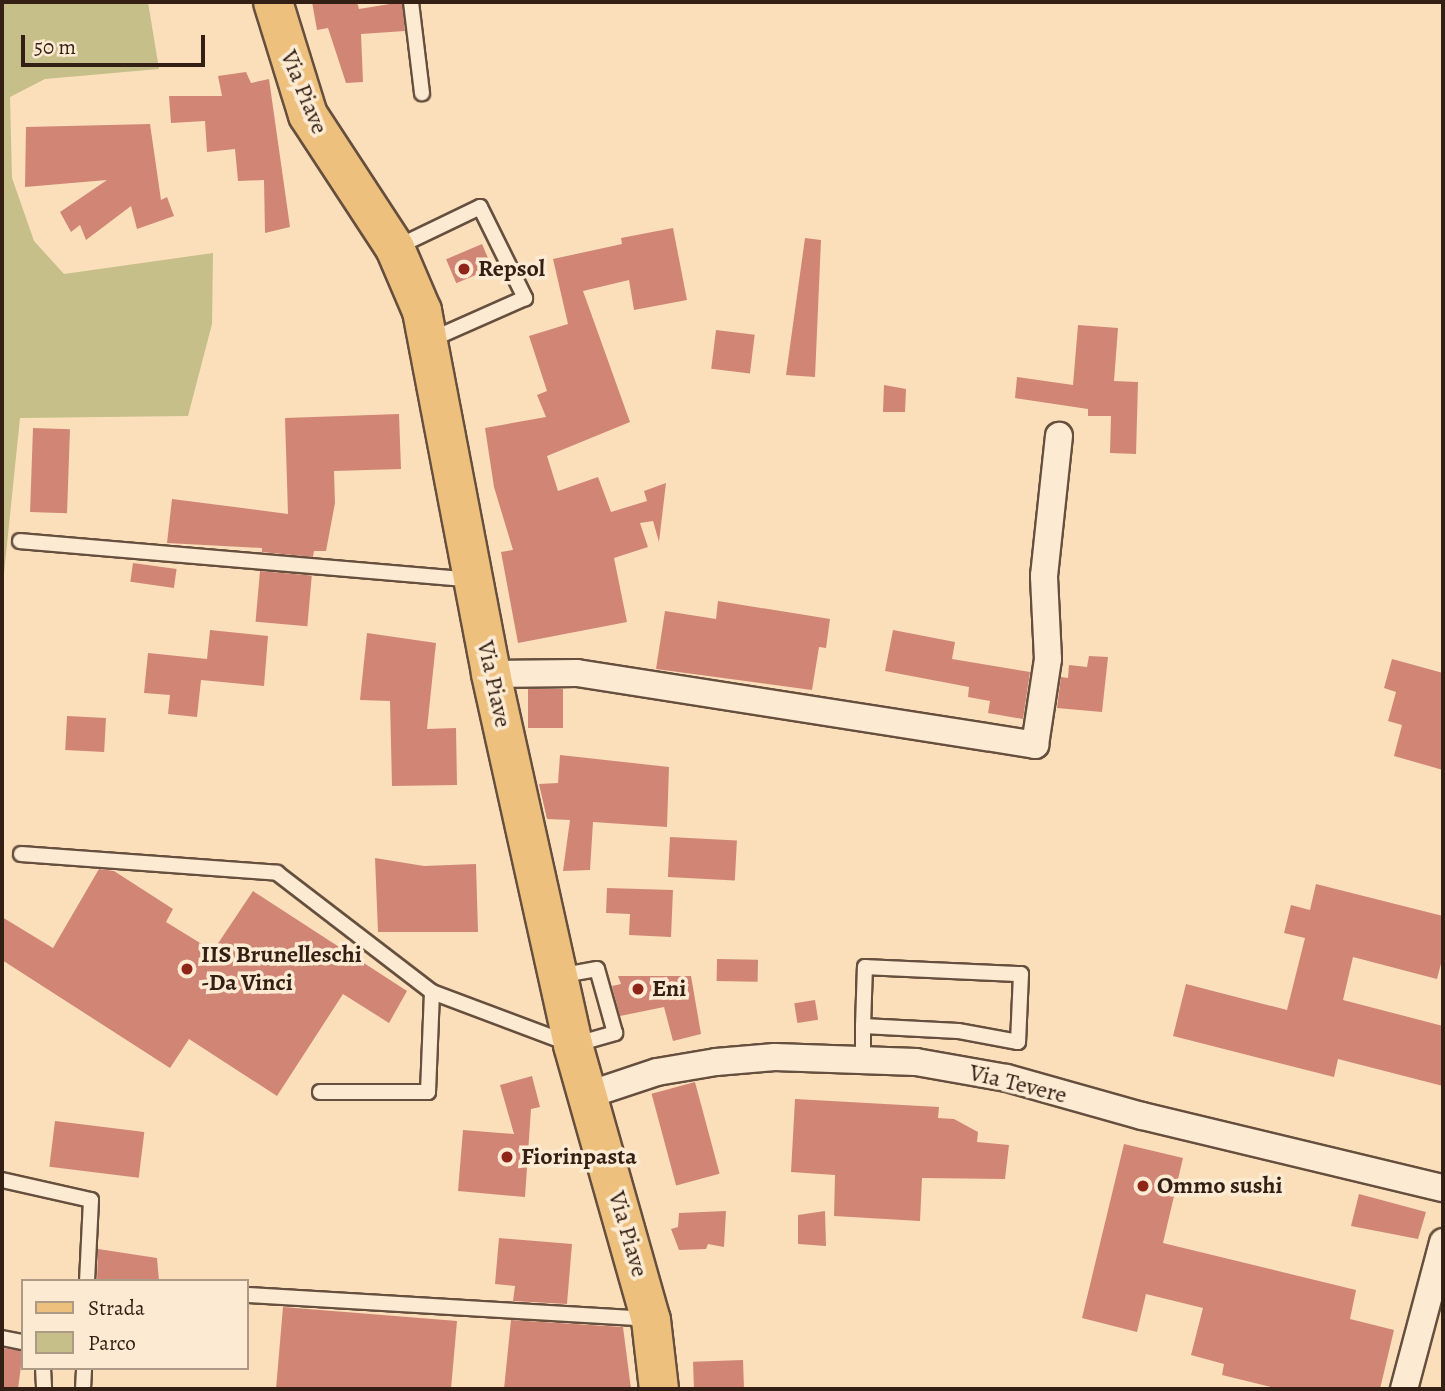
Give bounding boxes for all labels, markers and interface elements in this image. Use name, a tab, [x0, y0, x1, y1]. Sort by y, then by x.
scale bar	[24, 21, 208, 65]
text: 50 m	[34, 33, 76, 61]
street label: Via Piave	[274, 46, 334, 138]
place label: Repsol	[478, 255, 545, 283]
marker: Repsol	[456, 261, 472, 277]
street label: Via Piave	[471, 638, 517, 730]
place label: IIS Brunelleschi -Da Vinci	[201, 941, 362, 997]
marker: IIS Brunelleschi -Da Vinci	[179, 961, 195, 977]
place label: Eni	[652, 975, 686, 1003]
marker: Eni	[630, 981, 646, 997]
street label: Via Tevere	[966, 1058, 1070, 1110]
place label: Fiorinpasta	[521, 1143, 637, 1171]
marker: Fiorinpasta	[499, 1149, 515, 1165]
place label: Ommo sushi	[1157, 1172, 1283, 1200]
marker: Ommo sushi	[1135, 1178, 1151, 1194]
street label: Via Piave	[602, 1188, 654, 1280]
legend	[21, 1279, 248, 1370]
text: Strada	[88, 1294, 145, 1322]
text: Parco	[88, 1329, 136, 1357]

